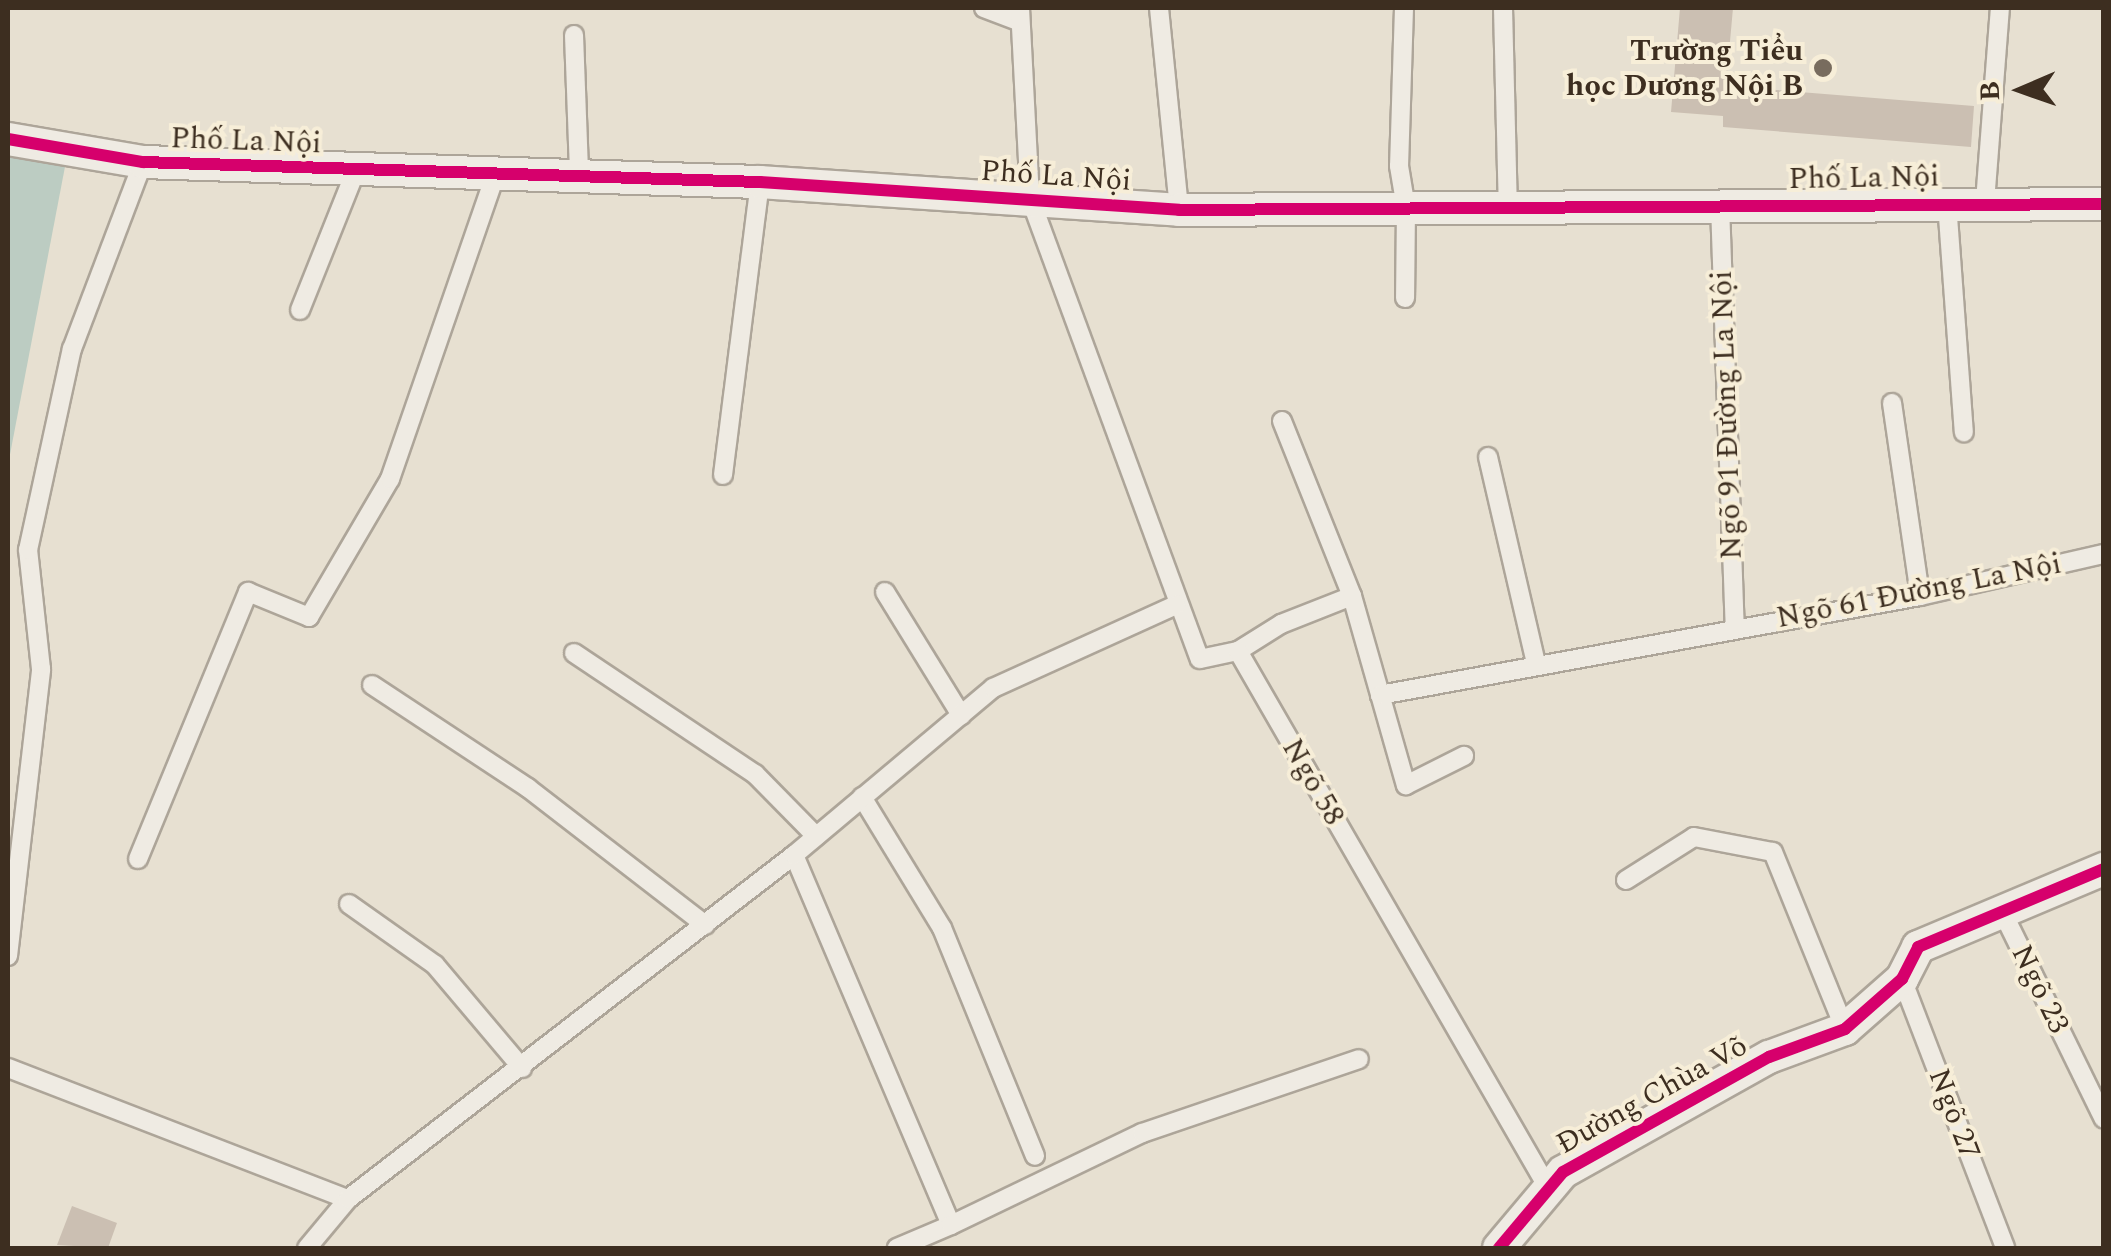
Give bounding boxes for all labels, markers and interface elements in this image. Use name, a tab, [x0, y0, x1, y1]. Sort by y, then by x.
place label: Trường Tiểu học Dương Nội B	[1566, 33, 1803, 104]
north arrow	[1971, 40, 2071, 140]
marker: Trường Tiểu học Dương Nội B	[1812, 57, 1834, 79]
text: B	[1969, 80, 2012, 102]
street label: Phố La Nội	[170, 120, 322, 162]
street label: Phố La Nội	[979, 153, 1133, 199]
street label: Phố La Nội	[1788, 159, 1940, 197]
street label: Ngõ 91 Đường La Nội	[1704, 270, 1750, 560]
street label: Ngõ 61 Đường La Nội	[1774, 546, 2064, 636]
street label: Ngõ 58	[1274, 732, 1352, 832]
street label: Ngõ 23	[2003, 939, 2077, 1039]
street label: Đường Chùa Võ	[1550, 1028, 1754, 1162]
street label: Ngõ 27	[1920, 1064, 1988, 1164]

